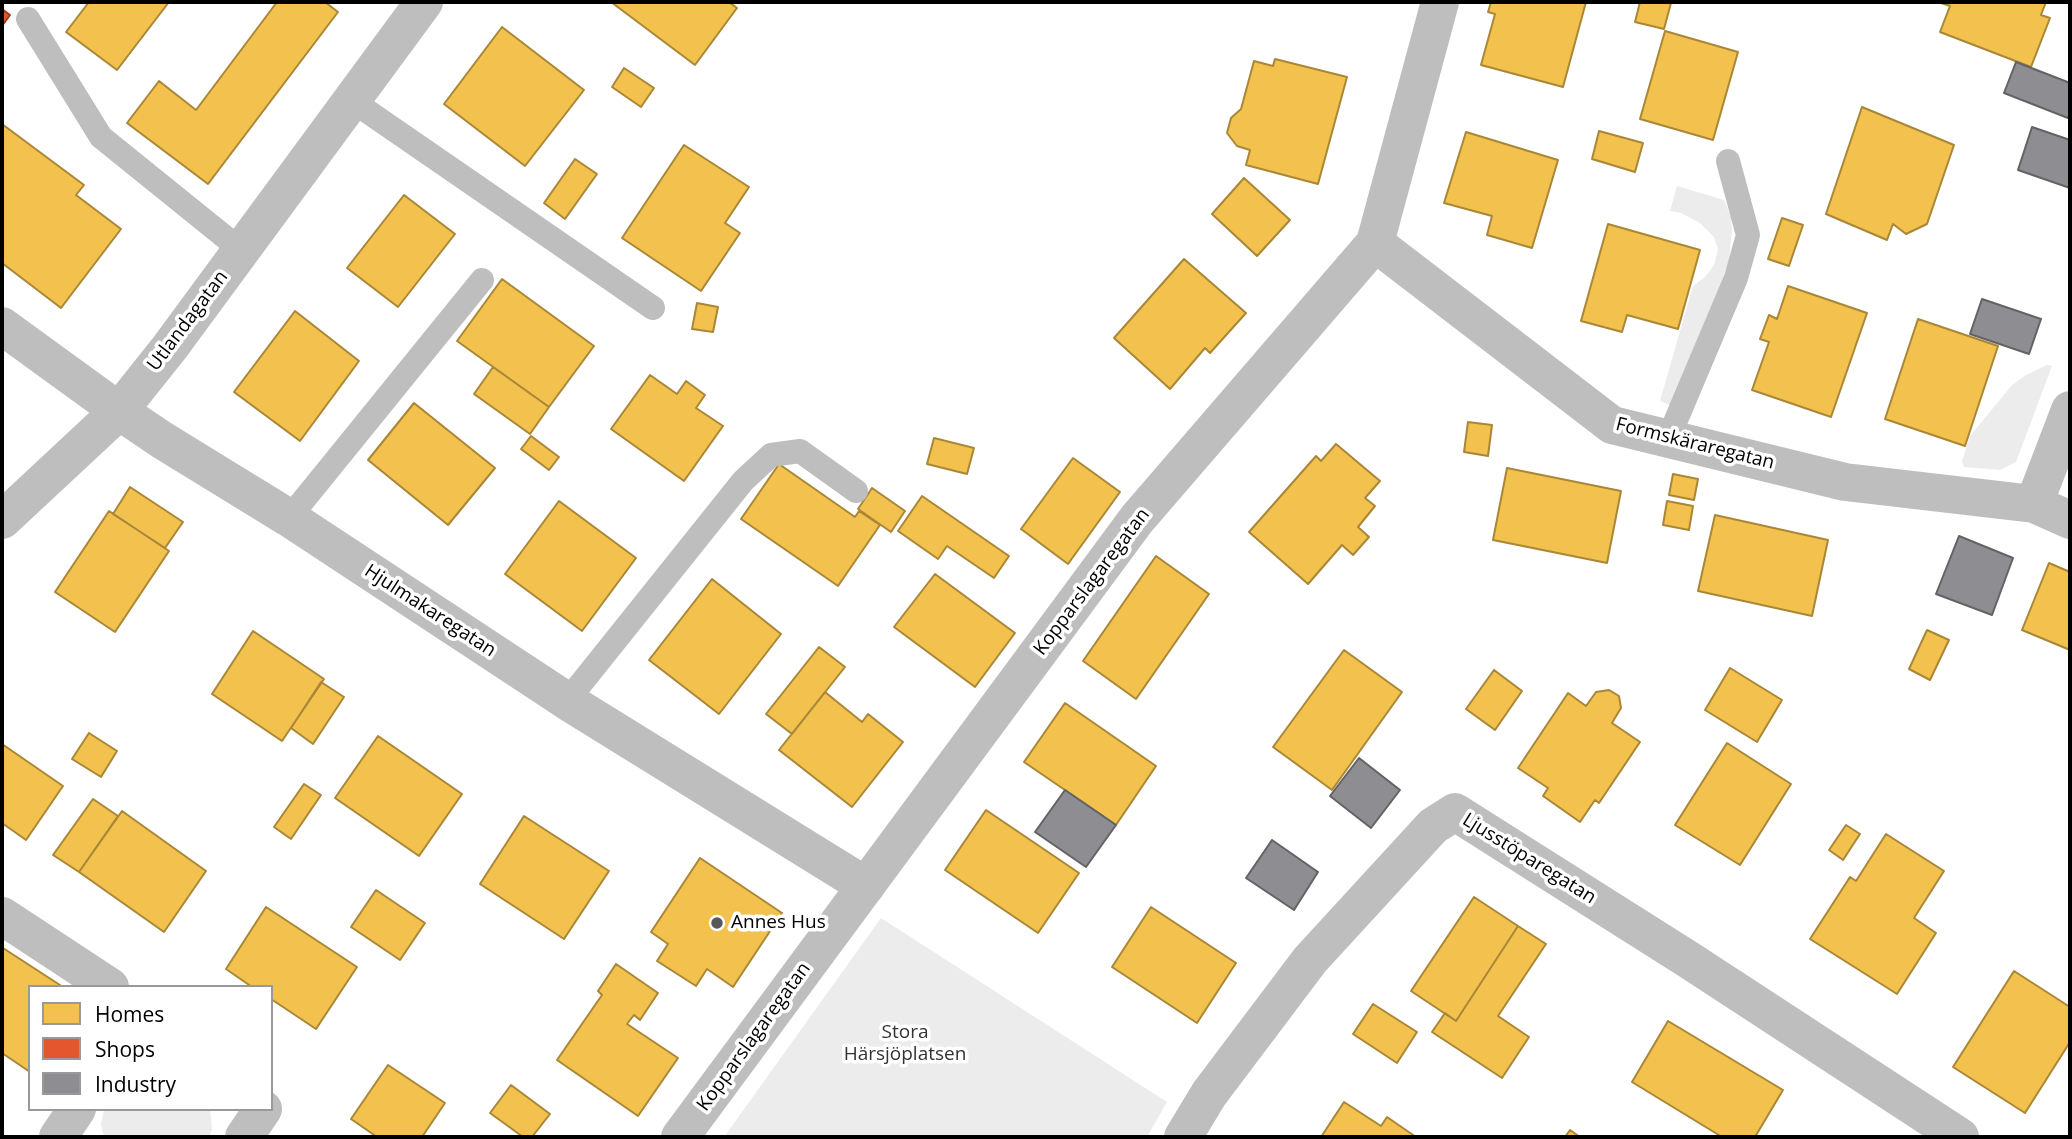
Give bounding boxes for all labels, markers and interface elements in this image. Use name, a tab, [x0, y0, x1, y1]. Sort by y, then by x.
street label: Utlandagatan	[143, 266, 233, 376]
street label: Formskäraregatan	[1613, 413, 1777, 475]
street label: Kopparslagaregatan	[1029, 504, 1155, 660]
street label: Hjulmakaregatan	[360, 560, 500, 662]
street label: Ljusstöparegatan	[1458, 809, 1600, 909]
place label: Annes Hus	[731, 912, 826, 934]
marker: Annes Hus	[709, 915, 725, 931]
street label: Kopparslagaregatan	[692, 958, 816, 1116]
legend	[28, 985, 273, 1111]
text: Homes	[95, 1000, 164, 1028]
park label: Stora Härsjöplatsen	[844, 1022, 966, 1066]
text: Shops	[95, 1035, 155, 1063]
text: Industry	[95, 1070, 176, 1098]

